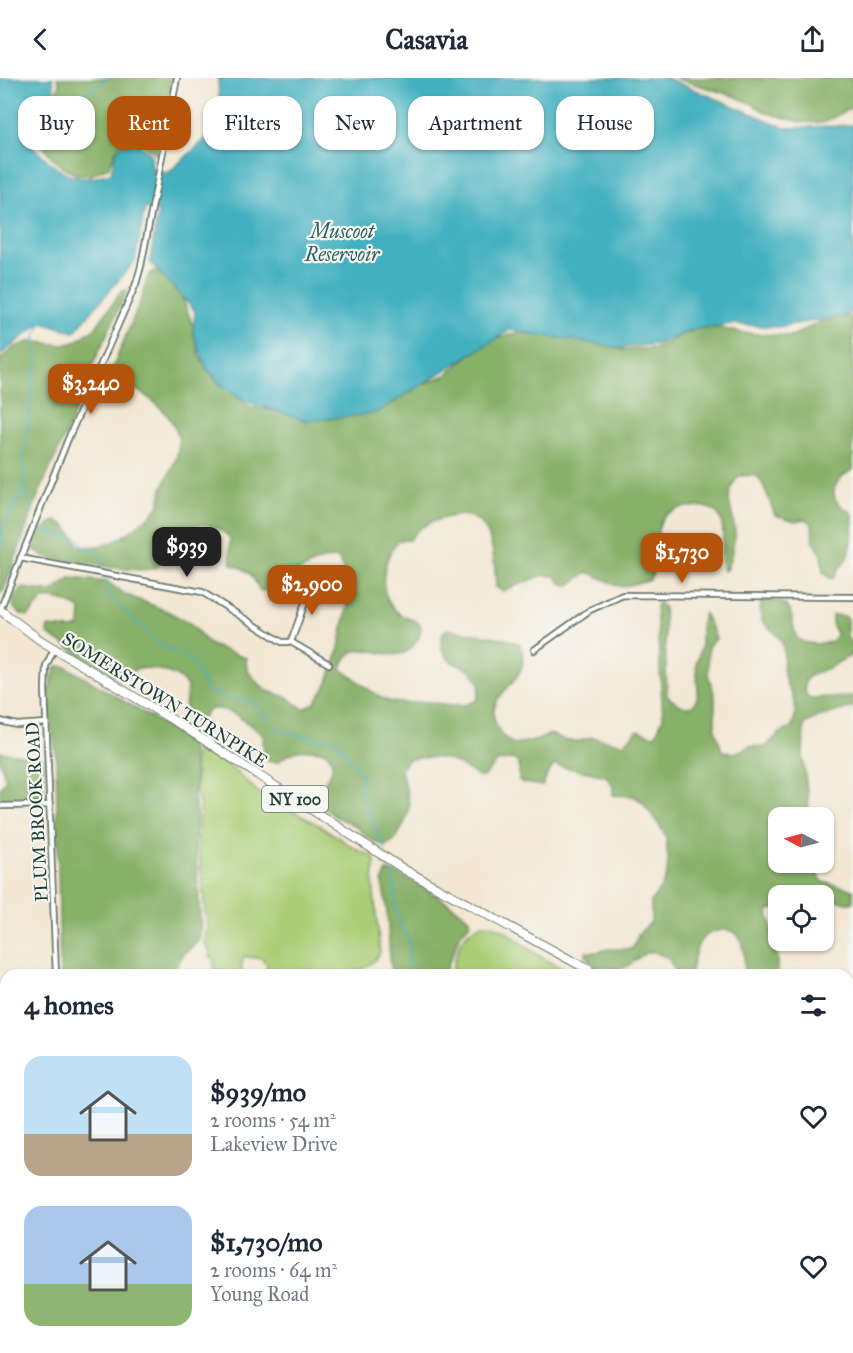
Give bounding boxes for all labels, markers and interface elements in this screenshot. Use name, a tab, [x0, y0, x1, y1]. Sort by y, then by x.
icon: back	[24, 23, 57, 56]
text: Casavia	[385, 23, 468, 56]
icon: share	[796, 23, 829, 56]
chip: Buy	[18, 96, 95, 150]
chip: Rent	[107, 96, 191, 150]
chip: Filters	[203, 96, 302, 150]
chip: New	[314, 96, 396, 150]
chip: Apartment	[408, 96, 544, 150]
chip: House	[556, 96, 654, 150]
water label: Muscoot Reservoir	[304, 219, 381, 266]
pin: $3,240	[42, 364, 140, 415]
text: $3,240	[62, 371, 120, 395]
pin: $939	[151, 527, 223, 578]
pin: $1,730	[633, 533, 731, 584]
text: $939	[166, 534, 208, 558]
text: $1,730	[655, 540, 709, 564]
pin: $2,900	[263, 565, 361, 616]
text: $2,900	[281, 572, 343, 596]
street label: SOMERSTOWN TURNPIKE	[58, 627, 272, 773]
street label: PLUM BROOK ROAD	[21, 722, 53, 902]
road number: NY 100	[262, 786, 328, 812]
north arrow	[768, 807, 834, 873]
map controls	[768, 807, 834, 951]
button: locate	[768, 885, 834, 951]
text: 4 homes	[24, 989, 114, 1021]
icon: filters	[797, 989, 830, 1022]
text: $939/mo	[210, 1076, 306, 1108]
icon: home	[72, 1080, 144, 1152]
icon: heart	[797, 1100, 830, 1133]
text: 2 rooms · 54 m²	[210, 1108, 336, 1132]
text: Lakeview Drive	[210, 1132, 338, 1156]
text: $1,730/mo	[210, 1226, 323, 1258]
icon: home	[72, 1230, 144, 1302]
icon: heart	[797, 1250, 830, 1283]
text: 2 rooms · 64 m²	[210, 1258, 337, 1282]
text: Young Road	[210, 1282, 309, 1306]

